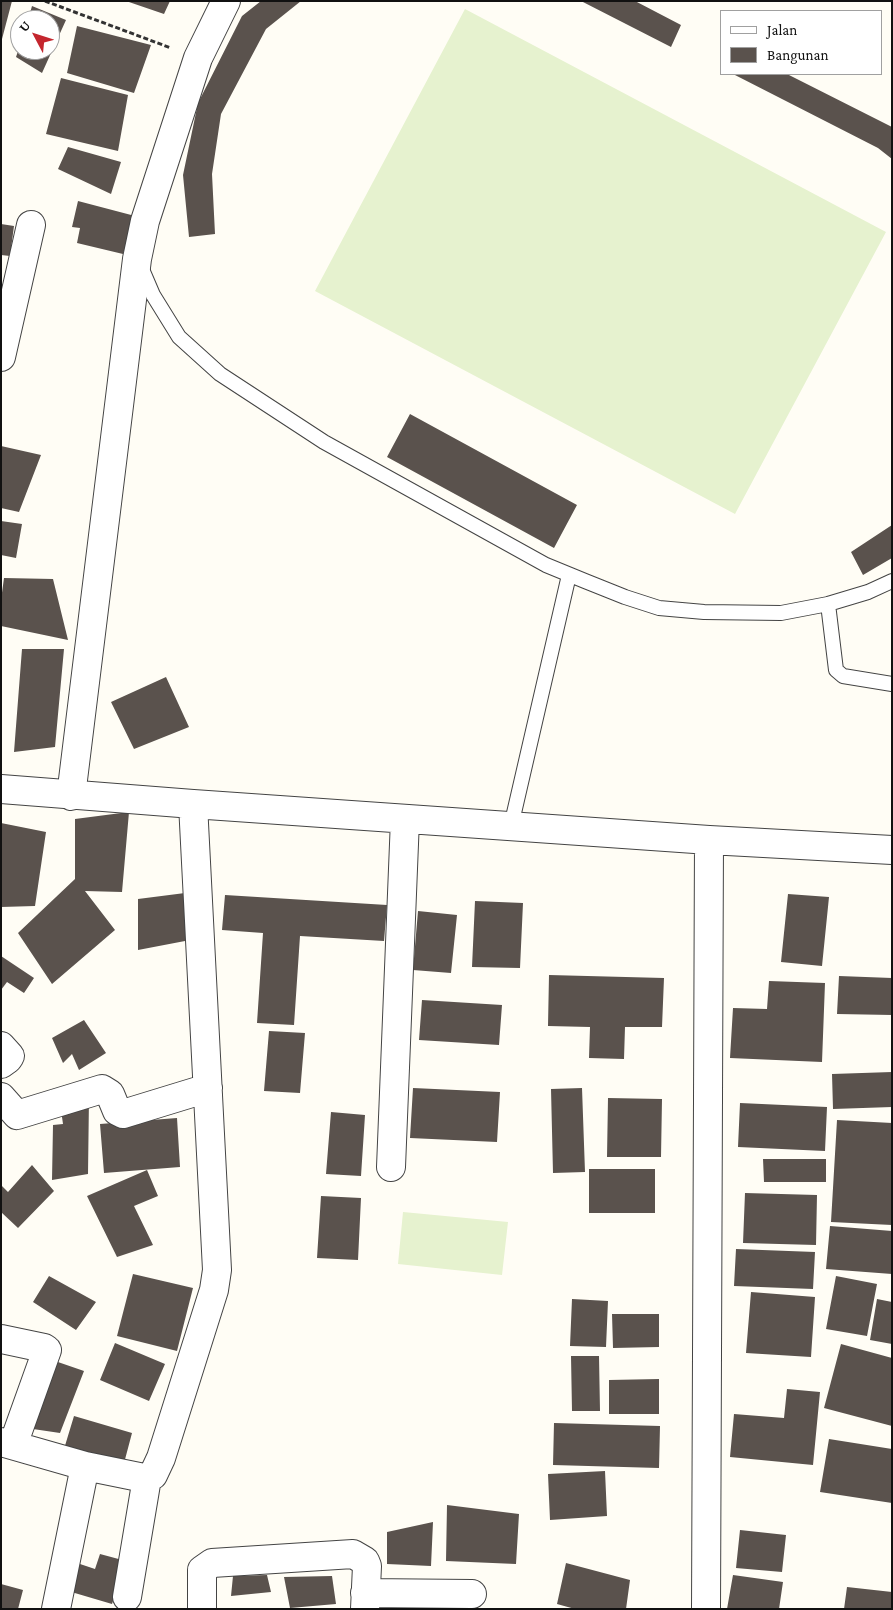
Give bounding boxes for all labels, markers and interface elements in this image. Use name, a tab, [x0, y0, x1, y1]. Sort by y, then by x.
north arrow	[10, 10, 60, 60]
legend	[720, 10, 883, 75]
text: U	[15, 17, 33, 35]
text: Jalan	[767, 22, 797, 38]
text: Bangunan	[767, 47, 828, 63]

